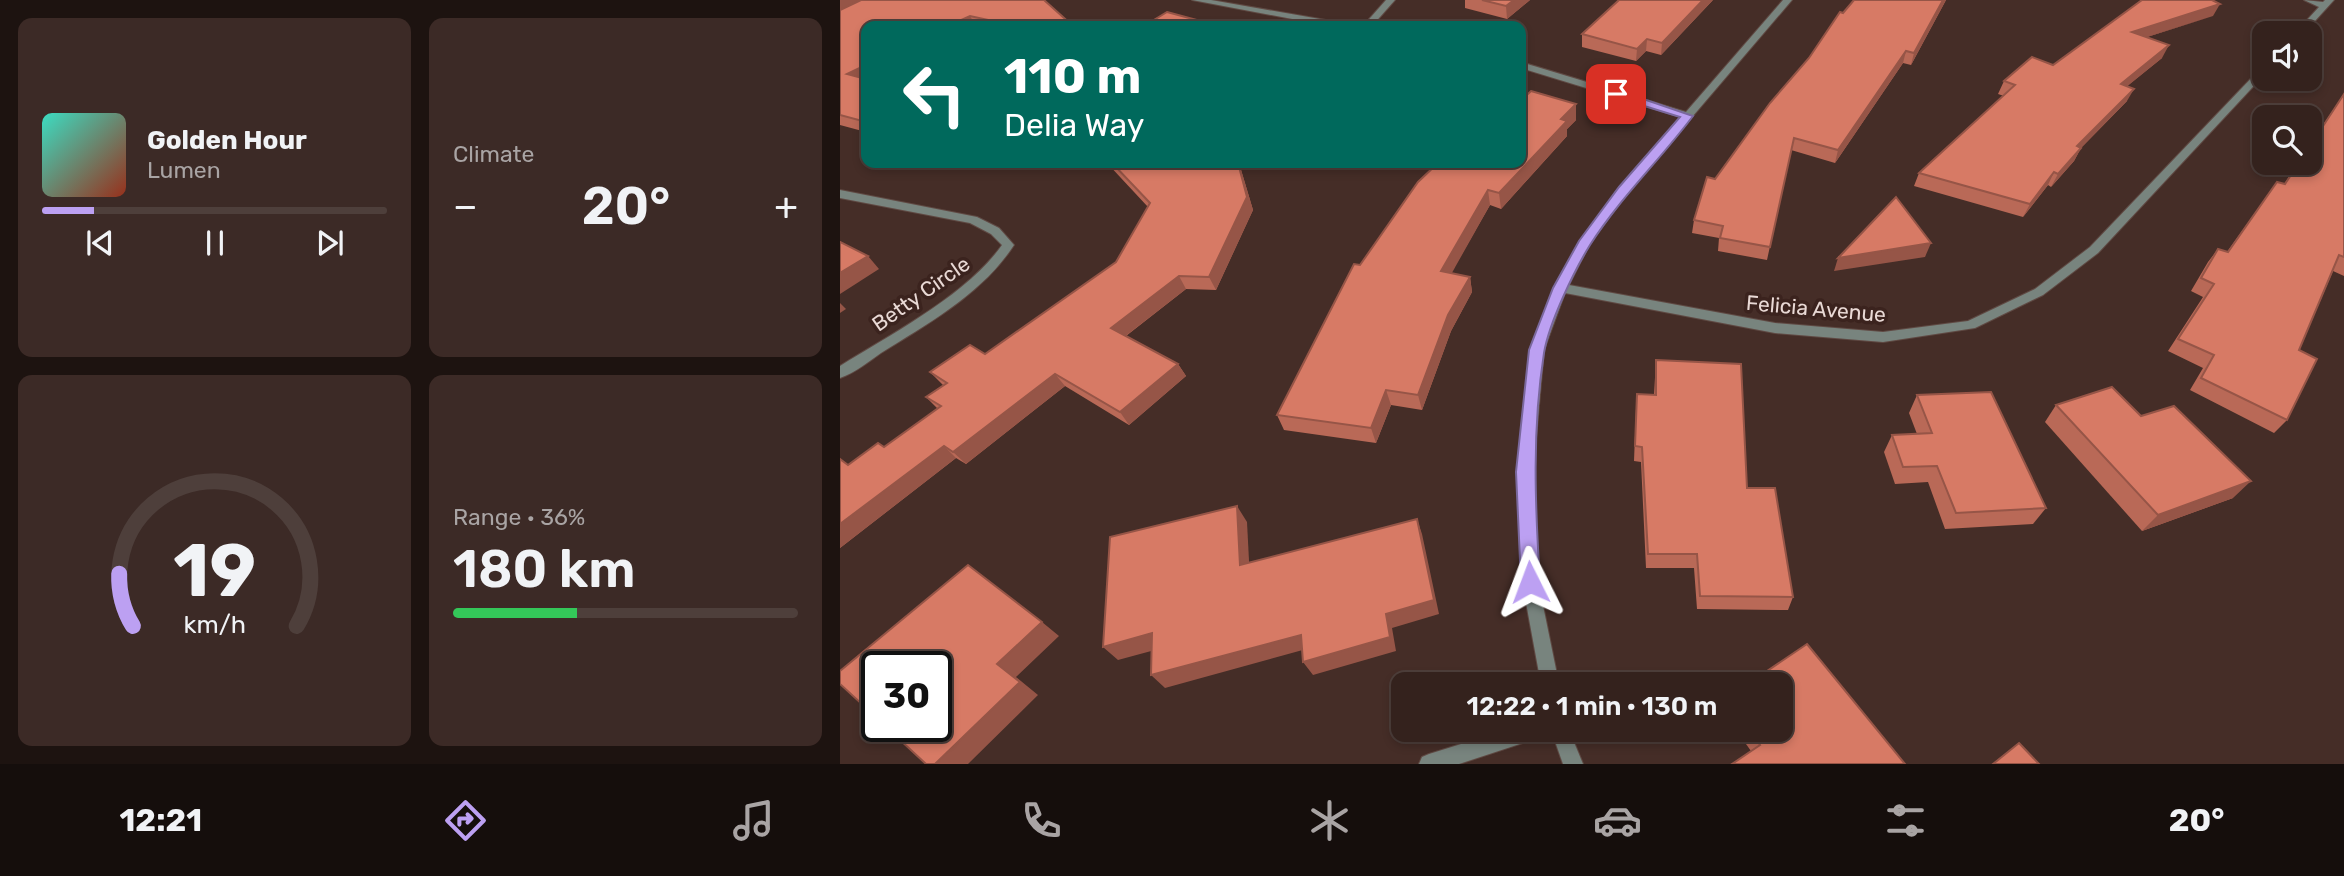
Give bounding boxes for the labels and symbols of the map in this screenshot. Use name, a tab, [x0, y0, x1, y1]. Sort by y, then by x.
pin	[1586, 64, 1646, 124]
street label: Betty Circle	[867, 251, 974, 336]
street label: Felicia Avenue	[1745, 290, 1887, 327]
position arrow	[1493, 545, 1567, 619]
speed limit sign: 30	[861, 651, 952, 742]

